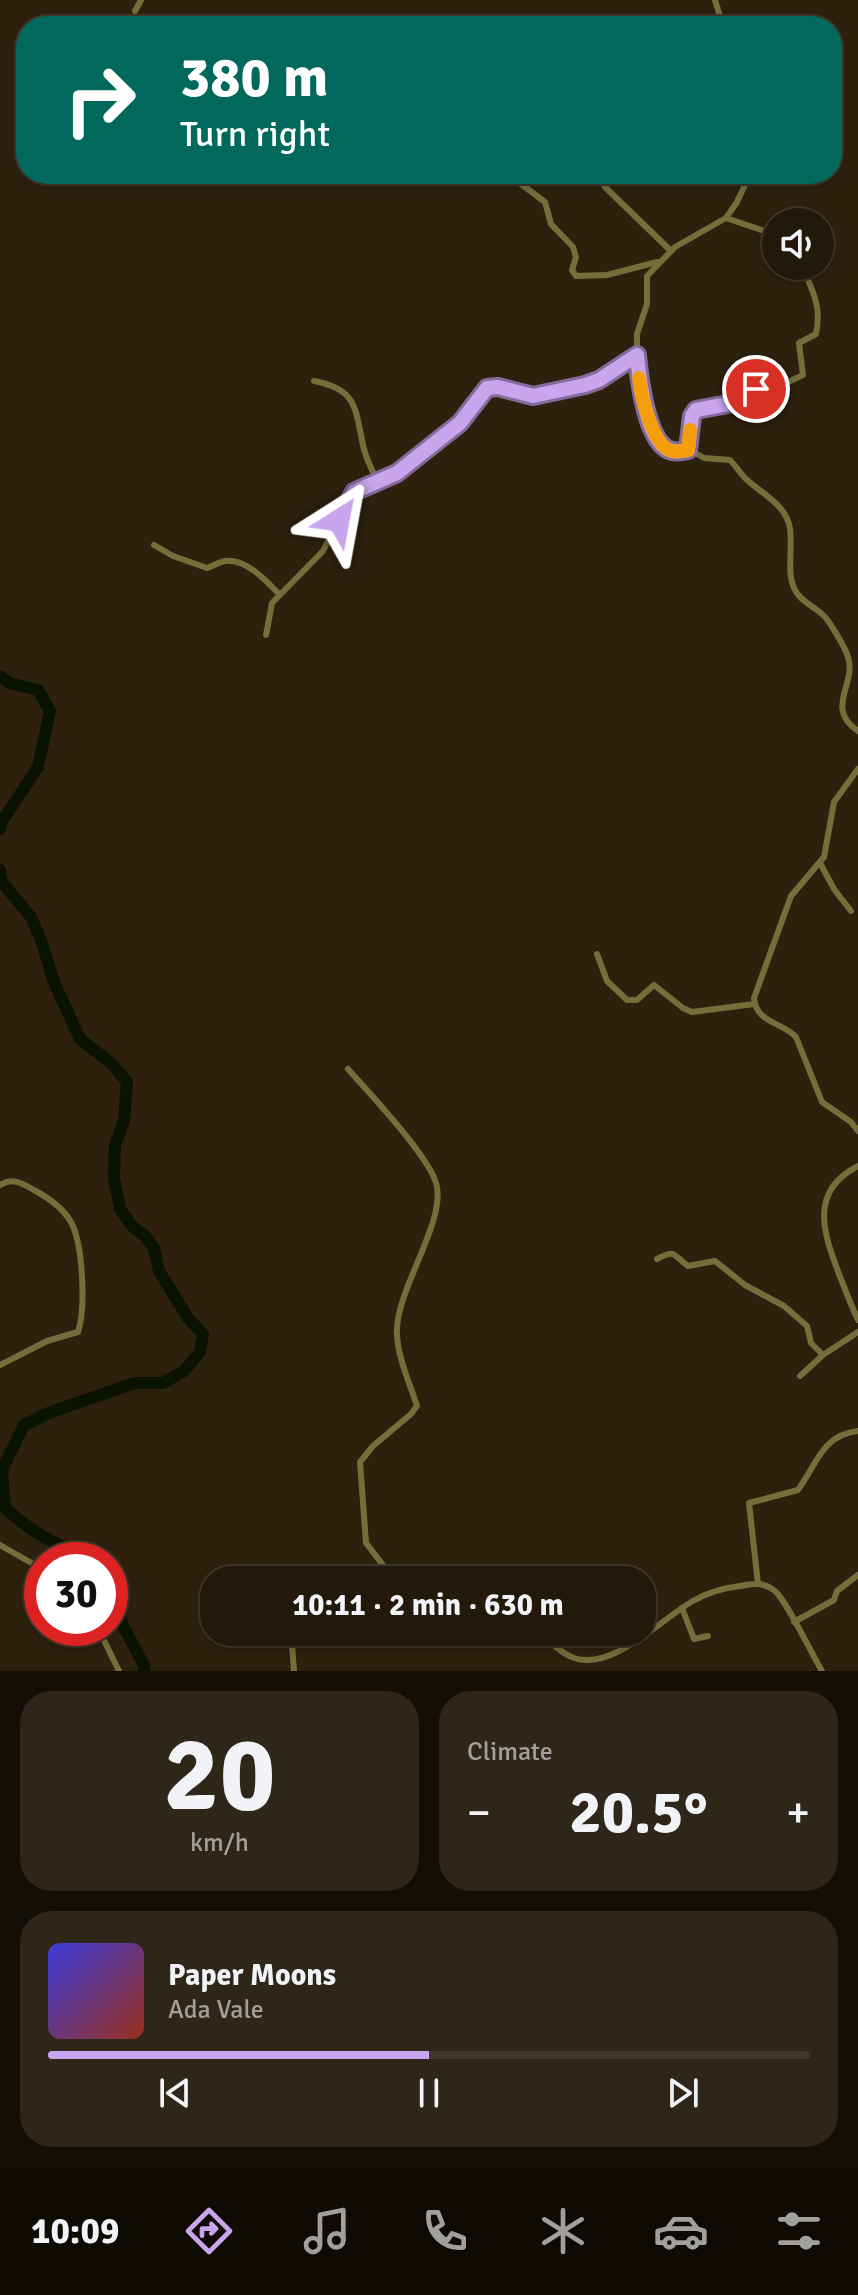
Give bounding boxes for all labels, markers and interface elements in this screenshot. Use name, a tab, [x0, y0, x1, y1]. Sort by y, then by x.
text: 380 m	[180, 43, 328, 112]
icon: right	[48, 48, 152, 152]
text: Turn right	[180, 112, 330, 157]
map controls	[762, 208, 834, 280]
button: sound	[762, 208, 834, 280]
pin	[722, 355, 790, 423]
icon: arrive	[734, 367, 778, 411]
position arrow	[297, 478, 381, 562]
speed limit sign: 30	[24, 1542, 128, 1646]
text: 10:11 · 2 min · 630 m	[292, 1587, 564, 1624]
text: 20	[163, 1711, 276, 1839]
text: Climate	[467, 1736, 553, 1768]
text: 20.5°	[569, 1776, 708, 1850]
text: −	[467, 1786, 491, 1840]
text: +	[786, 1786, 810, 1840]
text: km/h	[190, 1827, 249, 1859]
text: Paper Moons	[168, 1957, 336, 1994]
text: Ada Vale	[168, 1994, 264, 2026]
icon: previous	[153, 2071, 197, 2115]
icon: pause	[407, 2071, 451, 2115]
icon: next	[661, 2071, 705, 2115]
icon: directions	[181, 2203, 237, 2259]
icon: music	[299, 2203, 355, 2259]
icon: phone	[417, 2203, 473, 2259]
icon: climate	[535, 2203, 591, 2259]
icon: car	[653, 2203, 709, 2259]
icon: filters	[771, 2203, 827, 2259]
text: 10:09	[31, 2209, 119, 2254]

